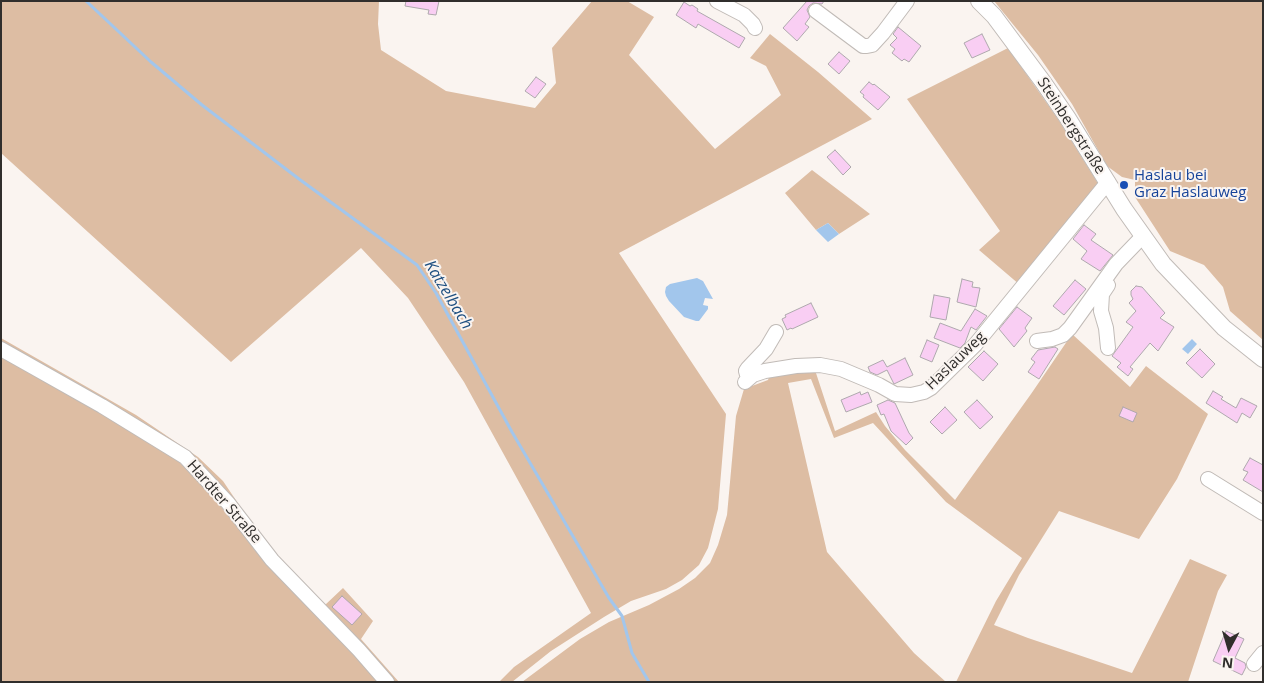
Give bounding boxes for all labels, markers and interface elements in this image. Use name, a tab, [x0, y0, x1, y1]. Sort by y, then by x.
street label: Steinbergstraße	[1033, 74, 1109, 178]
place label: Haslau bei Graz Haslauweg	[1134, 167, 1246, 202]
marker: Haslau bei Graz Haslauweg	[1118, 179, 1130, 191]
water label: Katzelbach	[420, 257, 476, 333]
street label: Haslauweg	[922, 328, 990, 394]
street label: Hardter Straße	[183, 457, 265, 547]
north arrow	[1204, 623, 1254, 673]
text: N	[1221, 653, 1234, 673]

